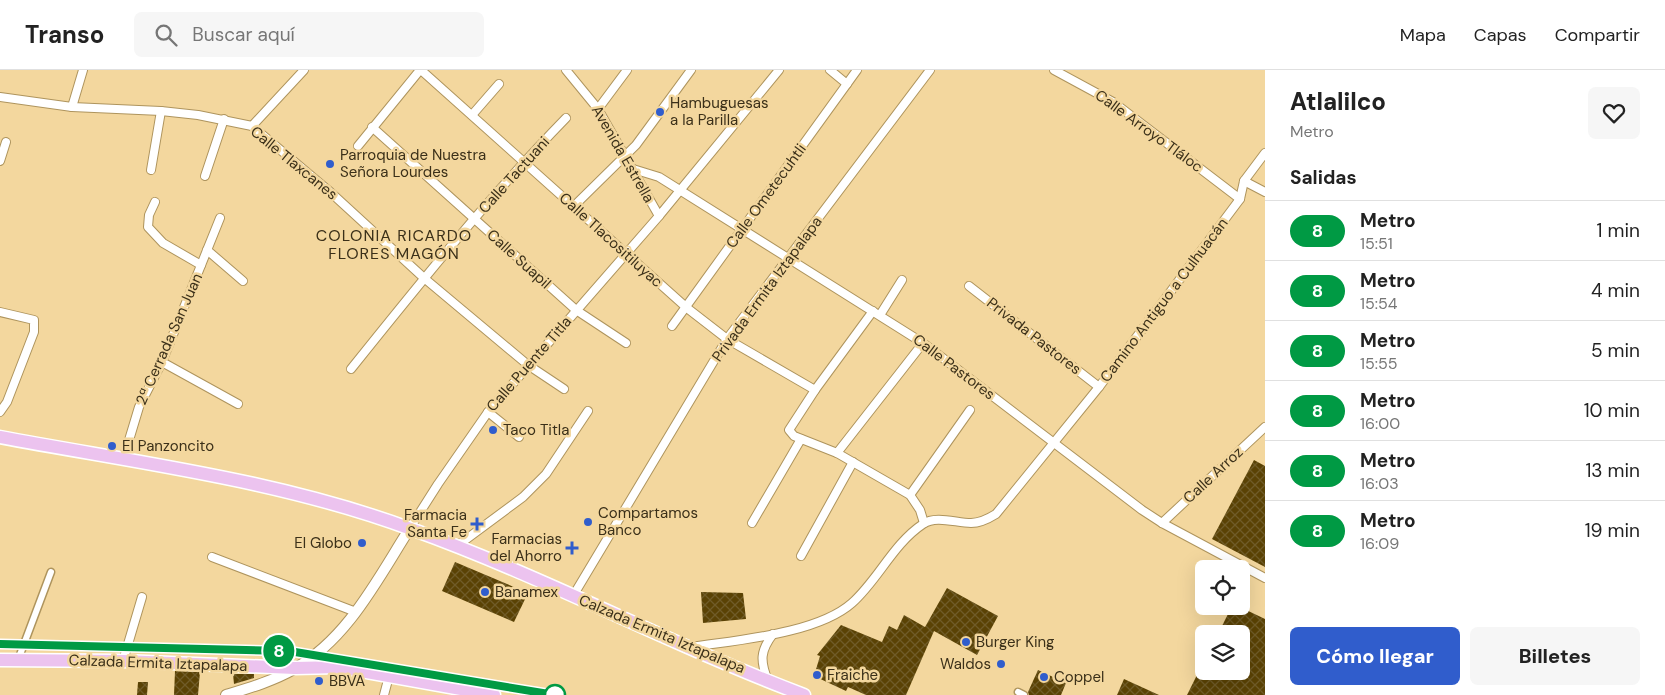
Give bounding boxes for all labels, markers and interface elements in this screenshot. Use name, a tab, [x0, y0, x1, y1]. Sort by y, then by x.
search box	[134, 12, 484, 57]
text: Transo	[25, 19, 104, 50]
icon: search	[152, 21, 180, 49]
text: Buscar aquí	[192, 22, 295, 47]
text: Mapa	[1400, 23, 1446, 47]
text: Capas	[1474, 23, 1527, 47]
text: Compartir	[1555, 23, 1640, 47]
street label: Calle Arroyo Tláloc	[1091, 85, 1207, 177]
text: Atlalilco	[1290, 86, 1386, 117]
button: heart	[1588, 87, 1640, 139]
place label: Hambuguesas a la Parilla	[670, 93, 768, 130]
street label: Avenida Estrella	[587, 102, 659, 206]
marker: Hambuguesas a la Parilla	[654, 106, 666, 118]
text: Metro	[1290, 121, 1334, 142]
street label: Calle Tlaxcanes	[246, 122, 342, 204]
street label: Calle Tactuani	[474, 132, 554, 218]
street label: Calle Ometecuhtli	[721, 140, 811, 252]
place label: Parroquia de Nuestra Señora Lourdes	[340, 145, 486, 182]
marker: Parroquia de Nuestra Señora Lourdes	[324, 158, 336, 170]
text: Salidas	[1290, 165, 1357, 190]
street label: Calle Tlacositiluyac	[555, 188, 667, 292]
text: Metro	[1360, 208, 1416, 233]
street label: Privada Ermita Iztapalapa	[707, 212, 827, 366]
street label: Camino Antiguo a Culhuacán	[1096, 214, 1232, 386]
text: 1 min	[1597, 218, 1640, 243]
text: 8	[1312, 219, 1323, 243]
district label: COLONIA RICARDO FLORES MAGÓN	[316, 225, 472, 264]
street label: Calle Suapil	[483, 225, 555, 293]
text: 15:51	[1360, 233, 1393, 254]
text: Metro	[1360, 268, 1416, 293]
street label: 2ª Cerrada San Juan	[131, 270, 207, 408]
text: 4 min	[1591, 278, 1640, 303]
text: 8	[1312, 279, 1323, 303]
street label: Privada Pastores	[983, 293, 1085, 379]
text: 15:54	[1360, 293, 1397, 314]
street label: Calle Puente Titla	[482, 312, 576, 416]
text: Metro	[1360, 328, 1416, 353]
street label: Calle Pastores	[909, 330, 999, 404]
text: 5 min	[1591, 338, 1640, 363]
text: 8	[1312, 339, 1323, 363]
text: 15:55	[1360, 353, 1398, 374]
text: Metro	[1360, 388, 1416, 413]
text: 10 min	[1584, 398, 1640, 423]
text: 8	[1312, 399, 1323, 423]
text: 16:00	[1360, 413, 1400, 434]
place label: Taco Titla	[503, 420, 569, 440]
marker: Taco Titla	[487, 424, 499, 436]
place label: El Panzoncito	[122, 436, 214, 456]
marker: El Panzoncito	[106, 440, 118, 452]
street label: Calle Arroz	[1179, 442, 1247, 508]
text: Metro	[1360, 448, 1416, 473]
text: 13 min	[1585, 458, 1640, 483]
text: 8	[1312, 459, 1323, 483]
text: 16:03	[1360, 473, 1399, 494]
place label: Compartamos Banco	[598, 503, 698, 540]
place label: Farmacia Santa Fe	[404, 505, 467, 542]
text: Metro	[1360, 508, 1416, 533]
marker: Compartamos Banco	[582, 516, 594, 528]
marker: Farmacia Santa Fe	[471, 518, 483, 530]
text: 19 min	[1585, 518, 1640, 543]
text: 8	[1312, 519, 1323, 543]
place label: Farmacias del Ahorro	[490, 529, 562, 566]
place label: El Globo	[294, 533, 352, 553]
text: 16:09	[1360, 533, 1399, 554]
marker: El Globo	[356, 537, 368, 549]
marker: Farmacias del Ahorro	[566, 542, 578, 554]
map controls	[1195, 560, 1250, 680]
button: locate	[1195, 560, 1250, 615]
place label: Banamex	[495, 582, 559, 602]
marker: Banamex	[479, 586, 491, 598]
street label: Calzada Ermita Iztapalapa	[576, 590, 748, 678]
button: layers	[1195, 625, 1250, 680]
button: Cómo llegar	[1290, 627, 1460, 685]
button: Billetes	[1470, 627, 1640, 685]
place label: Burger King	[976, 632, 1054, 652]
line badge: 8	[263, 635, 295, 667]
marker: Burger King	[960, 636, 972, 648]
text: 8	[273, 639, 285, 663]
street label: Calzada Ermita Iztapalapa	[68, 650, 248, 676]
place label: Waldos	[940, 654, 991, 674]
marker: Waldos	[995, 658, 1007, 670]
place label: Fraiche	[827, 665, 878, 685]
place label: Coppel	[1054, 667, 1104, 687]
marker: Fraiche	[811, 669, 823, 681]
place label: BBVA	[329, 671, 365, 691]
marker: Coppel	[1038, 671, 1050, 683]
marker: BBVA	[313, 675, 325, 687]
unlabelled marker	[544, 684, 566, 695]

